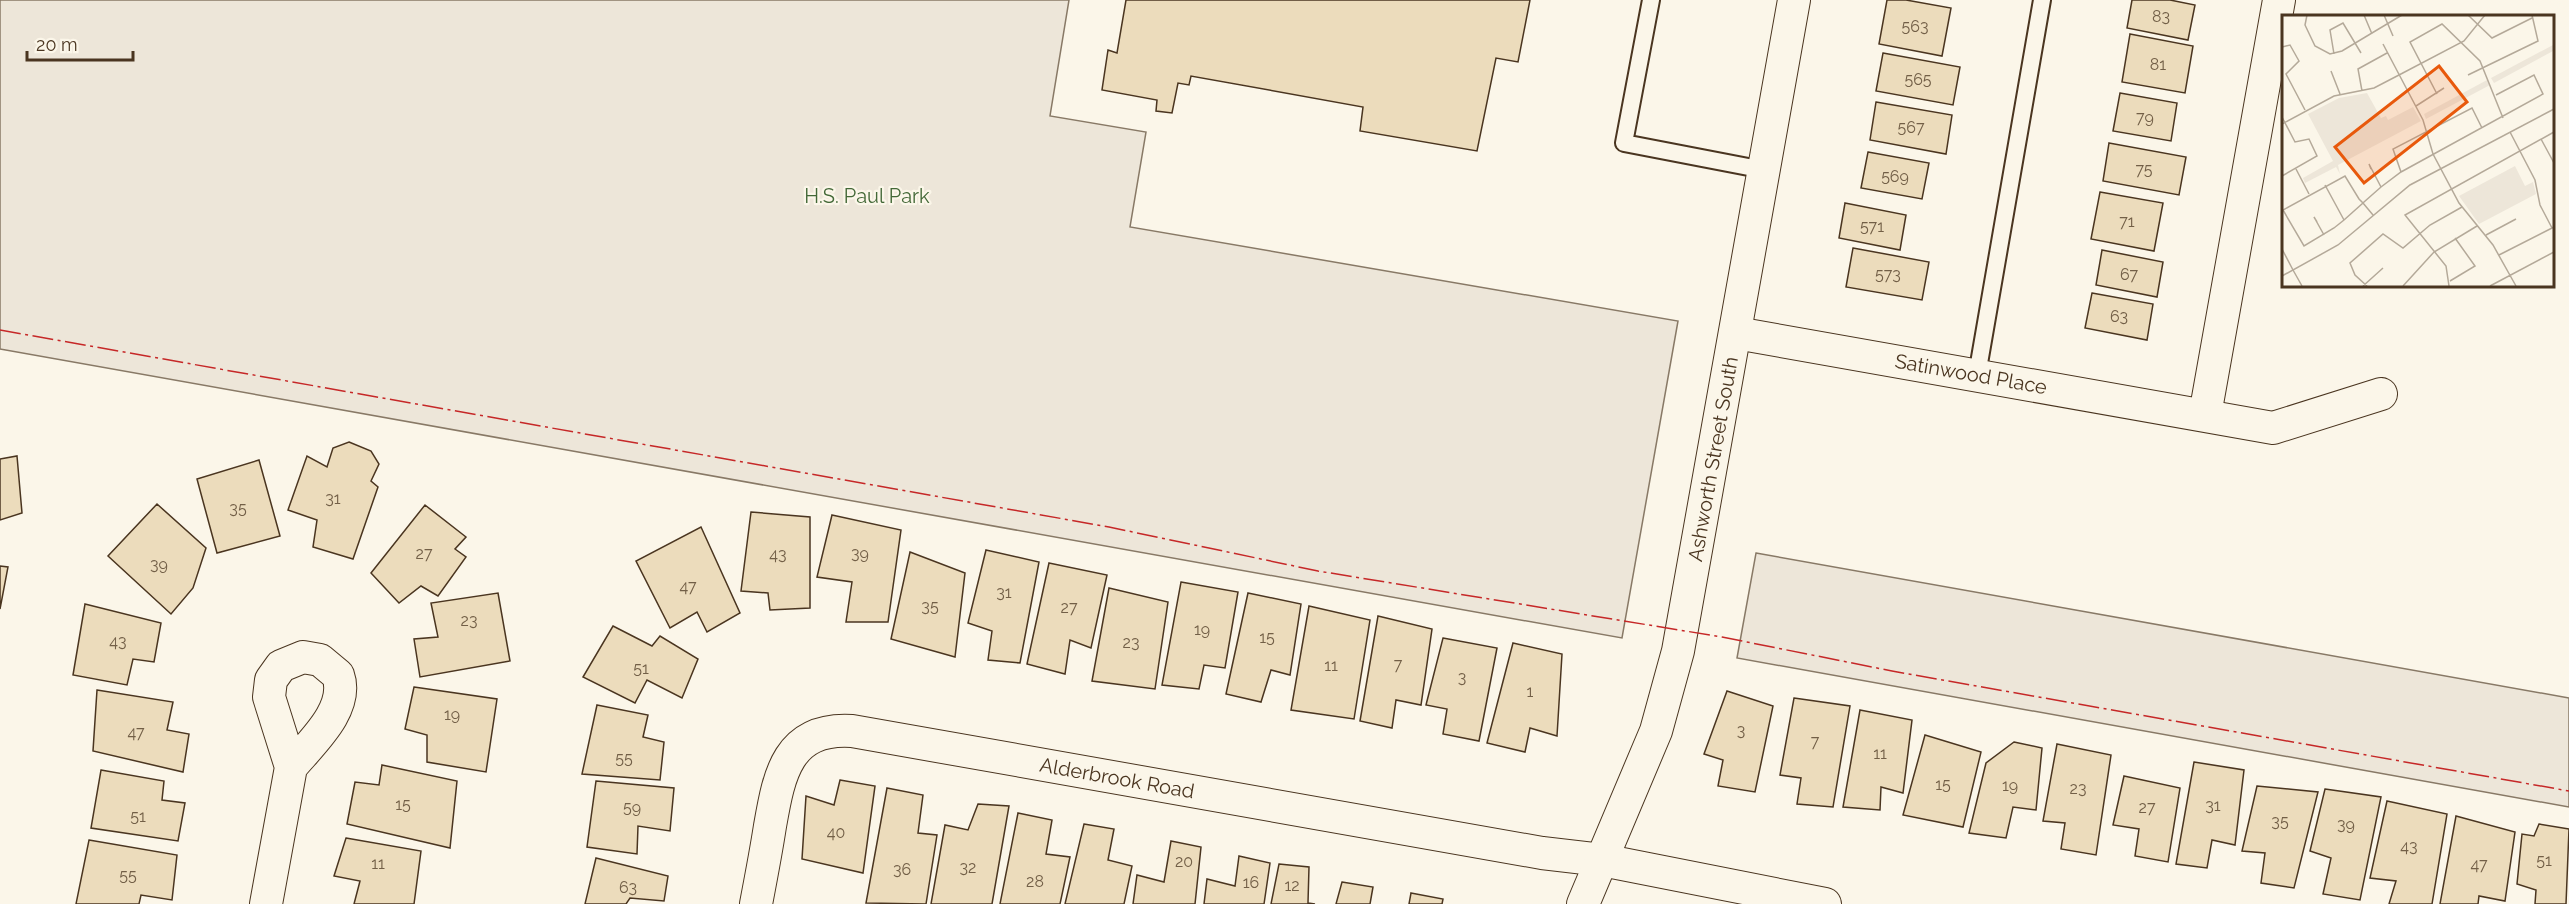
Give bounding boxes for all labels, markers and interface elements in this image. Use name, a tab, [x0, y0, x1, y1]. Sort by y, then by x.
house number: 83	[2152, 7, 2170, 26]
inset map	[2282, 15, 2554, 286]
house number: 563	[1902, 17, 1928, 36]
scale bar	[27, 24, 134, 62]
text: 20 m	[36, 34, 78, 55]
house number: 81	[2150, 55, 2166, 74]
house number: 565	[1904, 70, 1932, 89]
house number: 79	[2136, 108, 2154, 127]
house number: 567	[1898, 118, 1925, 137]
house number: 75	[2135, 160, 2153, 179]
house number: 569	[1881, 167, 1909, 186]
park label: H.S. Paul Park	[804, 184, 930, 208]
house number: 71	[2119, 212, 2135, 231]
house number: 571	[1860, 217, 1884, 236]
house number: 573	[1875, 265, 1901, 284]
house number: 67	[2120, 265, 2139, 284]
house number: 63	[2110, 307, 2128, 326]
street label: Satinwood Place	[1893, 349, 2049, 399]
street label: Ashworth Street South	[1683, 355, 1743, 563]
house number: 31	[325, 489, 341, 508]
house number: 35	[229, 499, 247, 518]
house number: 27	[416, 544, 433, 563]
house number: 39	[851, 544, 869, 563]
house number: 43	[769, 545, 787, 564]
house number: 39	[150, 555, 168, 574]
house number: 47	[679, 577, 697, 596]
house number: 31	[996, 583, 1012, 602]
house number: 35	[921, 597, 939, 616]
house number: 27	[1061, 598, 1078, 617]
house number: 23	[461, 611, 477, 630]
house number: 19	[1194, 620, 1210, 639]
house number: 15	[1259, 628, 1275, 647]
house number: 43	[109, 632, 127, 651]
house number: 23	[1123, 633, 1139, 652]
house number: 7	[1394, 655, 1403, 674]
house number: 11	[1324, 656, 1338, 675]
house number: 51	[633, 659, 649, 678]
house number: 3	[1458, 668, 1466, 687]
house number: 1	[1527, 682, 1534, 701]
house number: 19	[444, 705, 460, 724]
house number: 3	[1737, 721, 1745, 740]
house number: 47	[127, 723, 145, 742]
house number: 7	[1811, 732, 1820, 751]
house number: 11	[1873, 744, 1887, 763]
house number: 55	[615, 749, 633, 768]
street label: Alderbrook Road	[1038, 753, 1196, 803]
house number: 15	[1935, 775, 1951, 794]
house number: 19	[2002, 776, 2018, 795]
house number: 23	[2070, 779, 2086, 798]
house number: 15	[395, 795, 411, 814]
house number: 31	[2205, 796, 2221, 815]
house number: 59	[623, 798, 641, 817]
house number: 27	[2139, 798, 2156, 817]
house number: 51	[130, 807, 146, 826]
house number: 35	[2271, 812, 2289, 831]
house number: 39	[2337, 815, 2355, 834]
house number: 40	[827, 823, 845, 842]
house number: 43	[2400, 837, 2418, 856]
house number: 51	[2536, 851, 2552, 870]
house number: 20	[1175, 852, 1193, 871]
house number: 11	[371, 854, 385, 873]
house number: 47	[2470, 855, 2488, 874]
house number: 32	[960, 858, 976, 877]
house number: 36	[893, 860, 911, 879]
house number: 55	[119, 866, 137, 885]
house number: 28	[1026, 872, 1044, 891]
house number: 16	[1243, 873, 1259, 892]
house number: 12	[1284, 876, 1300, 895]
house number: 63	[619, 878, 637, 897]

